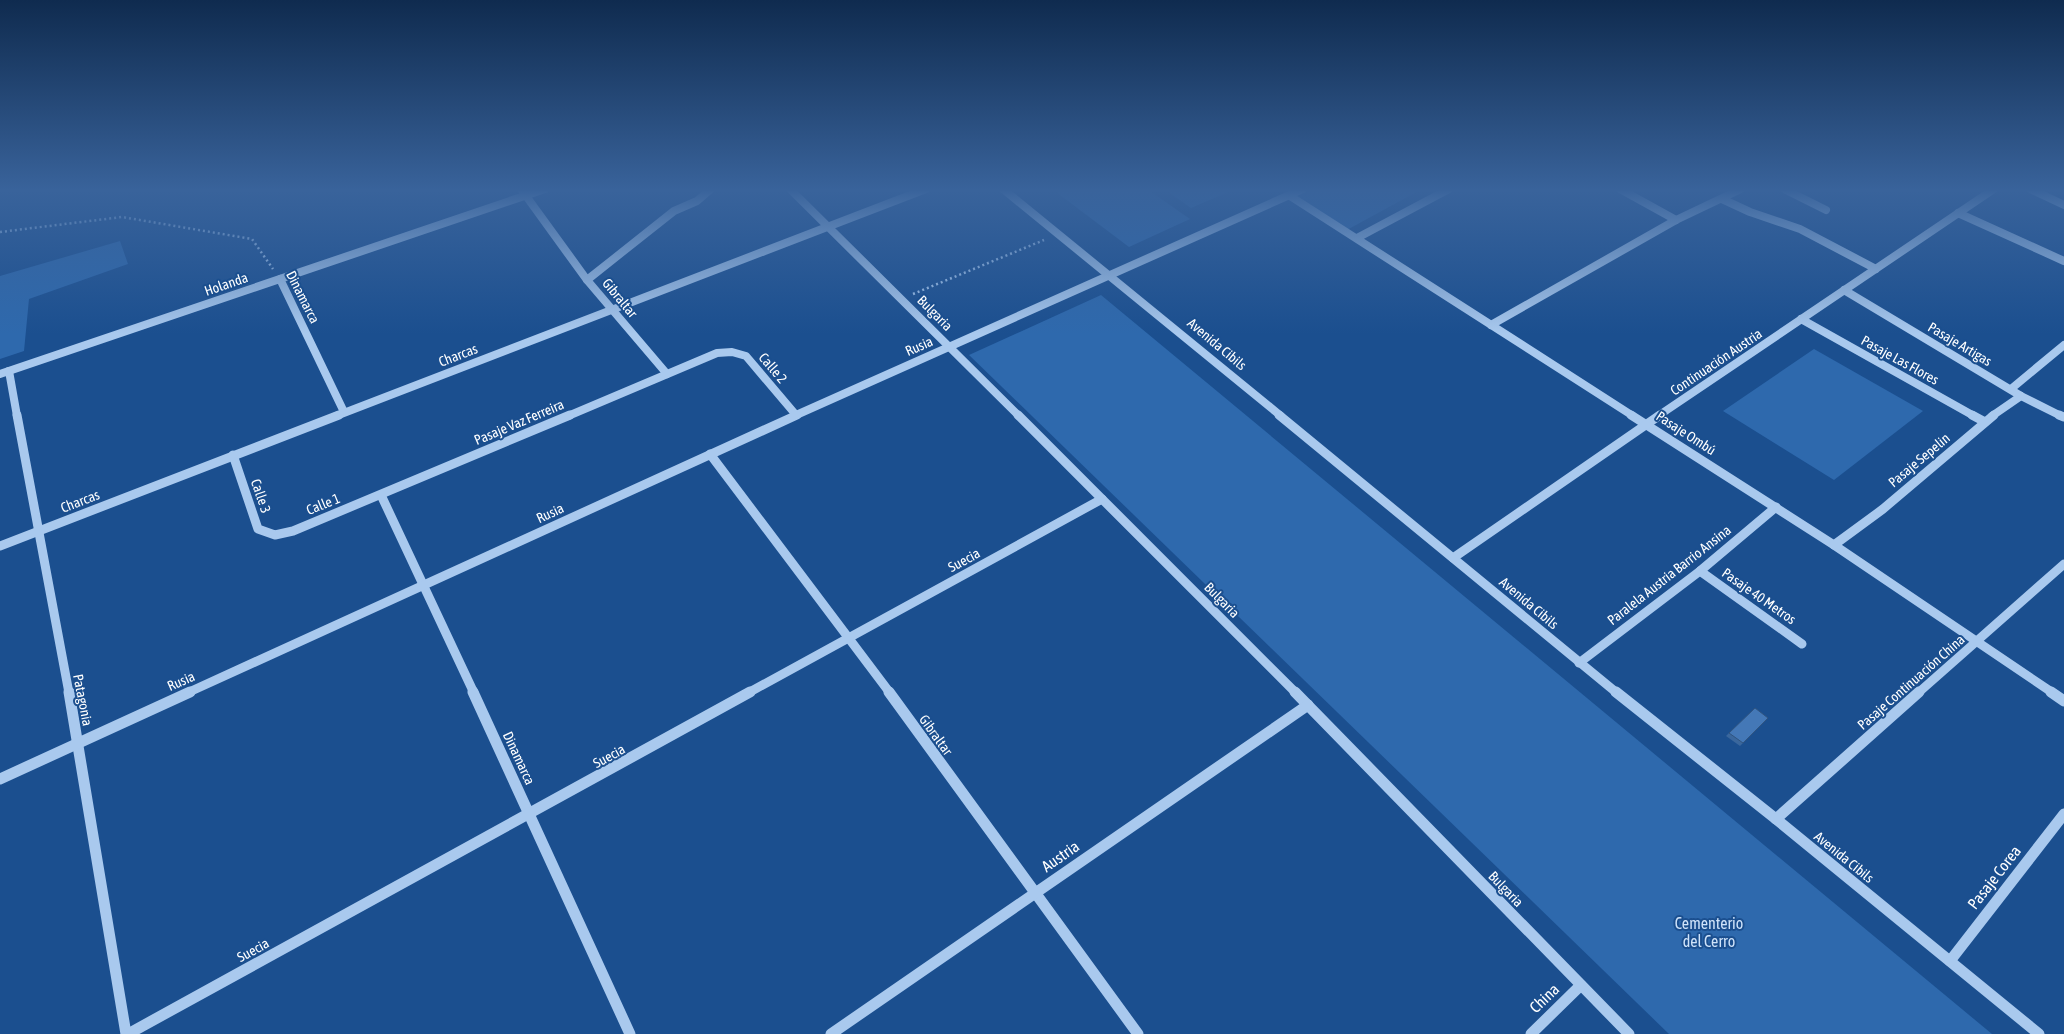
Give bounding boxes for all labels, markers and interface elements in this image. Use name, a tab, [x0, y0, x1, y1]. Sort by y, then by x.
street label: Dinamarca	[283, 268, 323, 326]
street label: Holanda	[202, 269, 250, 299]
street label: Gibraltar	[599, 275, 641, 321]
street label: Bulgaria	[914, 292, 956, 334]
street label: Avenida Cibils	[1184, 315, 1250, 373]
street label: Pasaje Artigas	[1925, 319, 1995, 369]
street label: Continuación Austria	[1667, 325, 1765, 399]
street label: Pasaje Las Flores	[1858, 332, 1942, 388]
street label: Rusia	[903, 333, 935, 359]
street label: Charcas	[436, 340, 480, 370]
street label: Calle 2	[755, 350, 791, 386]
street label: Pasaje Vaz Ferreira	[472, 396, 566, 448]
street label: Pasaje Ombú	[1653, 408, 1719, 458]
street label: Pasaje Sepelin	[1885, 430, 1953, 490]
street label: Calle 3	[248, 477, 274, 515]
street label: Charcas	[58, 486, 102, 516]
street label: Calle 1	[304, 490, 342, 518]
street label: Rusia	[534, 500, 566, 526]
street label: Paralela Austria Barrio Ansina	[1604, 522, 1734, 628]
street label: Suecia	[945, 545, 983, 575]
street label: Pasaje 40 Metros	[1719, 565, 1799, 627]
street label: Avenida Cibils	[1496, 574, 1562, 632]
street label: Bulgaria	[1201, 579, 1243, 621]
street label: Pasaje Continuación China	[1854, 631, 1968, 733]
street label: Rusia	[165, 668, 197, 694]
street label: Patagonia	[70, 673, 96, 727]
street label: Gibraltar	[916, 712, 957, 759]
street label: Dinamarca	[500, 729, 538, 787]
street label: Suecia	[590, 741, 628, 771]
street label: Avenida Cibils	[1811, 828, 1877, 886]
street label: Austria	[1038, 837, 1082, 875]
street label: Pasaje Corea	[1964, 842, 2025, 913]
street label: Bulgaria	[1485, 868, 1527, 910]
park label: Cementerio del Cerro	[1675, 914, 1743, 950]
street label: Suecia	[234, 935, 272, 965]
street label: China	[1526, 980, 1562, 1016]

